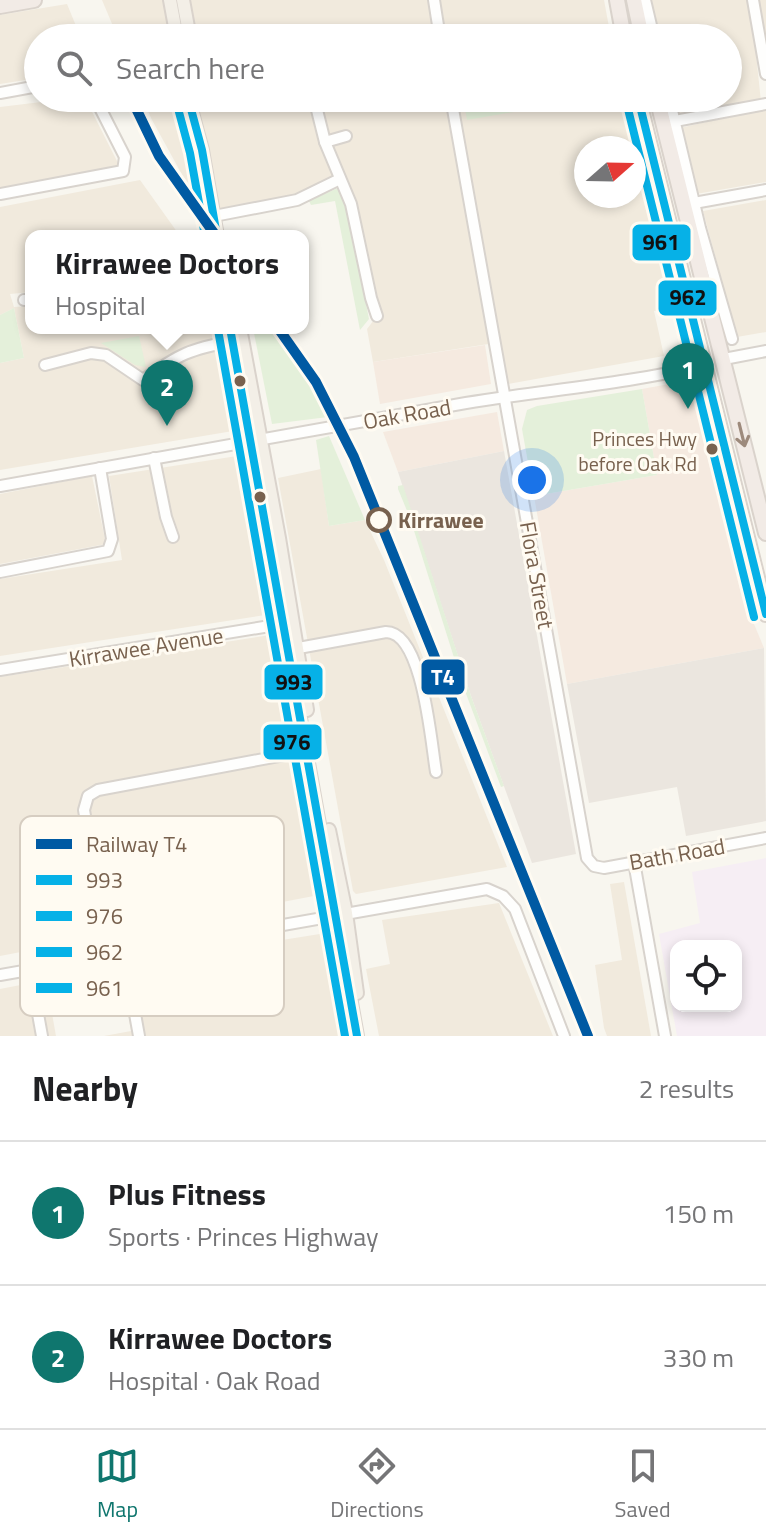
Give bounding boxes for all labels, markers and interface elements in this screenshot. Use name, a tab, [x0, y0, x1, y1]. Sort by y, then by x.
search box	[24, 24, 742, 112]
text: Search here	[116, 45, 265, 91]
icon: search	[52, 46, 96, 90]
north arrow	[574, 136, 646, 208]
line badge: 961	[631, 223, 692, 262]
text: 961	[643, 225, 679, 259]
popup	[25, 230, 309, 334]
text: Kirrawee Doctors	[55, 240, 279, 286]
line badge: 962	[657, 279, 718, 317]
text: 962	[670, 280, 706, 314]
text: Hospital	[55, 286, 146, 325]
pin: 1	[662, 343, 714, 409]
pin: 2	[141, 360, 193, 426]
unlabelled marker	[232, 373, 248, 389]
street label: Oak Road	[360, 390, 454, 438]
one-way arrow	[735, 422, 750, 447]
place label: Princes Hwy before Oak Rd	[578, 423, 697, 479]
marker: Princes Hwy before Oak Rd	[704, 441, 720, 457]
your location	[512, 460, 552, 500]
unlabelled marker	[252, 489, 268, 505]
place label: Kirrawee	[398, 503, 484, 537]
marker: Kirrawee	[367, 508, 391, 532]
street label: Flora Street	[511, 519, 563, 632]
street label: Kirrawee Avenue	[66, 618, 226, 676]
line badge: T4	[420, 658, 466, 696]
text: T4	[431, 660, 455, 694]
line badge: 993	[263, 663, 324, 701]
text: 993	[276, 665, 312, 699]
line badge: 976	[262, 723, 323, 761]
text: 976	[274, 725, 310, 759]
legend	[20, 816, 284, 1016]
text: Railway T4	[86, 827, 187, 861]
street label: Bath Road	[626, 829, 728, 879]
text: 993	[86, 863, 123, 897]
text: 976	[86, 899, 123, 933]
text: 962	[86, 935, 123, 969]
map controls	[670, 940, 742, 1012]
button: locate	[670, 940, 742, 1012]
text: 961	[86, 971, 123, 1005]
text: Nearby	[32, 1062, 138, 1114]
text: 2 results	[639, 1069, 734, 1108]
text: Plus Fitness	[108, 1171, 266, 1217]
text: 1	[51, 1194, 65, 1233]
text: 150 m	[663, 1194, 734, 1233]
text: Sports · Princes Highway	[108, 1217, 379, 1256]
text: Kirrawee Doctors	[108, 1315, 332, 1361]
text: 2	[51, 1338, 65, 1377]
text: 330 m	[663, 1338, 734, 1377]
text: Hospital · Oak Road	[108, 1361, 321, 1400]
tab: Map	[95, 1444, 139, 1526]
tab: Directions	[330, 1444, 424, 1526]
tab: Saved	[615, 1444, 671, 1526]

